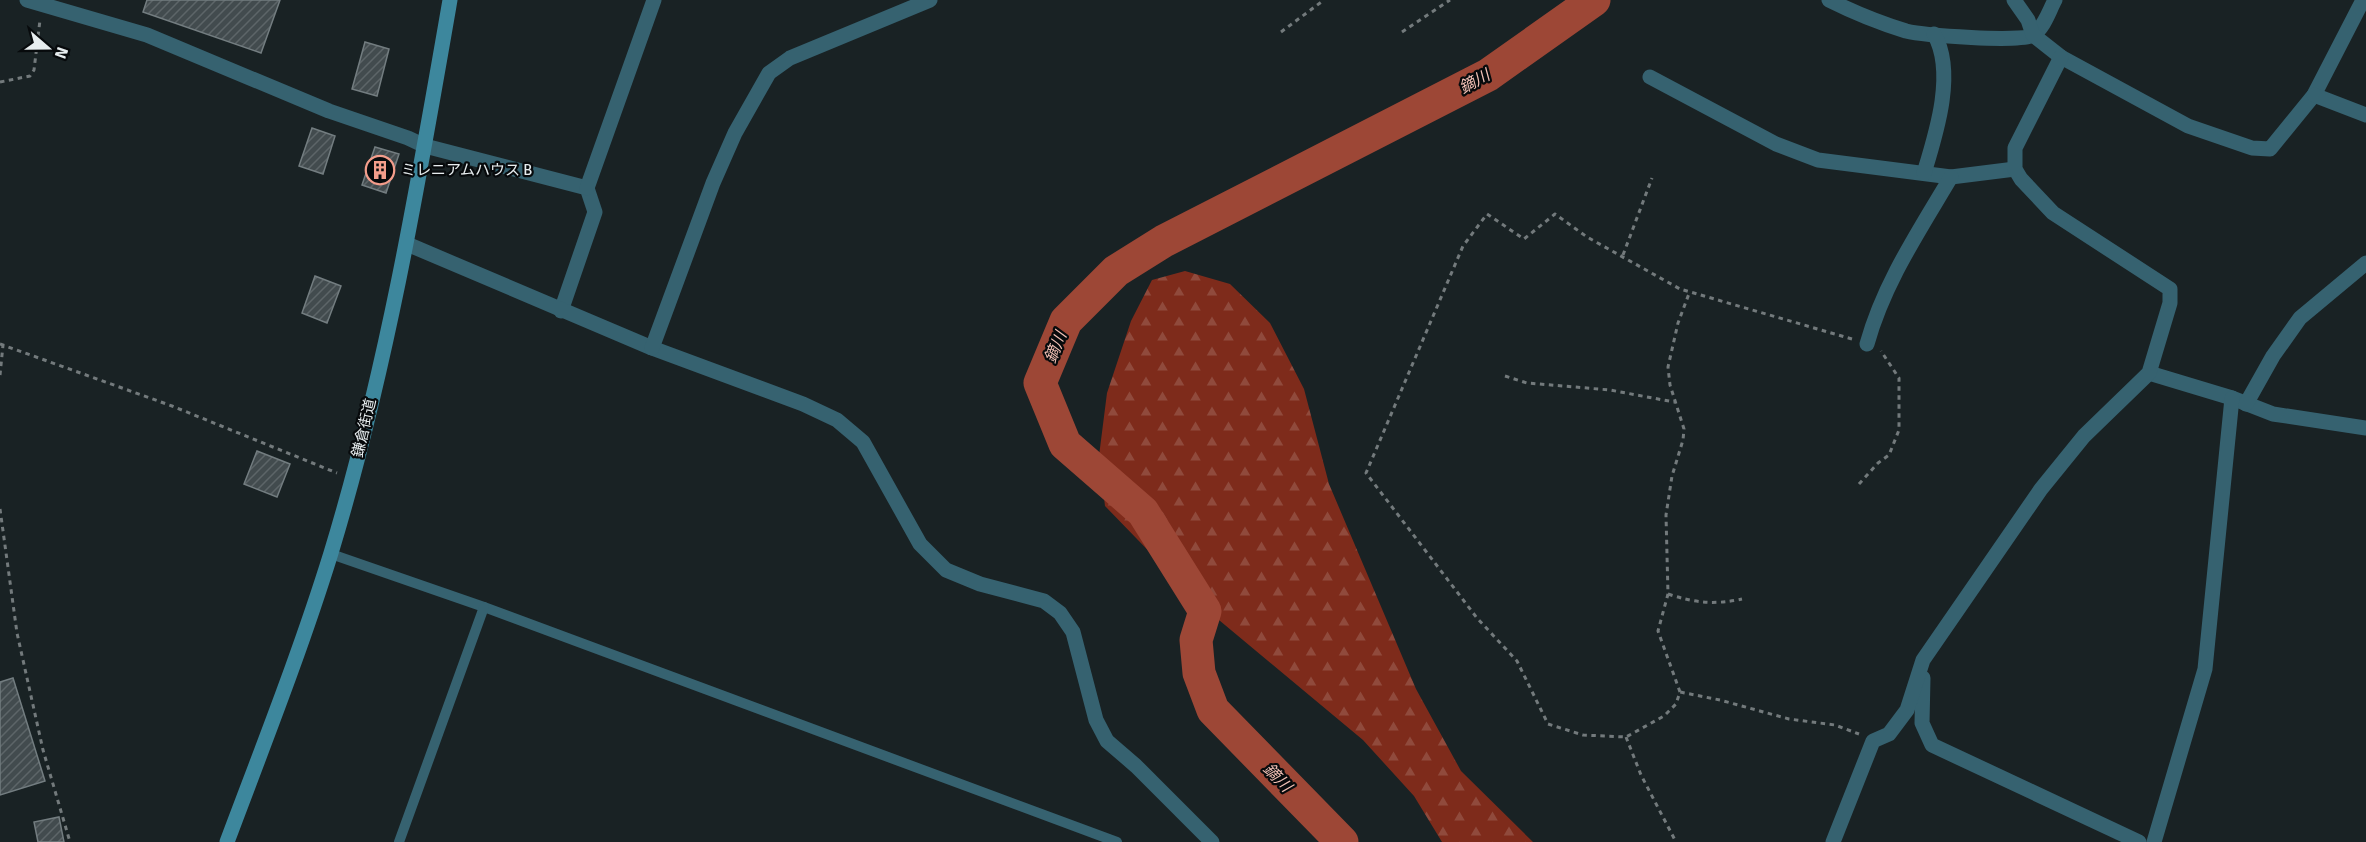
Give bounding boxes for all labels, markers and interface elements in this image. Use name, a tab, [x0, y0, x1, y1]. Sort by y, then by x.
north arrow	[18, 18, 78, 78]
text: N	[50, 44, 72, 61]
water label: 鏑川	[1456, 64, 1495, 98]
building icon: ミレニアムハウス B	[364, 154, 396, 186]
place label: ミレニアムハウス B	[401, 161, 532, 179]
water label: 鏑川	[1041, 327, 1072, 366]
street label: 鎌倉街道	[348, 397, 380, 459]
water label: 鏑川	[1259, 759, 1297, 798]

